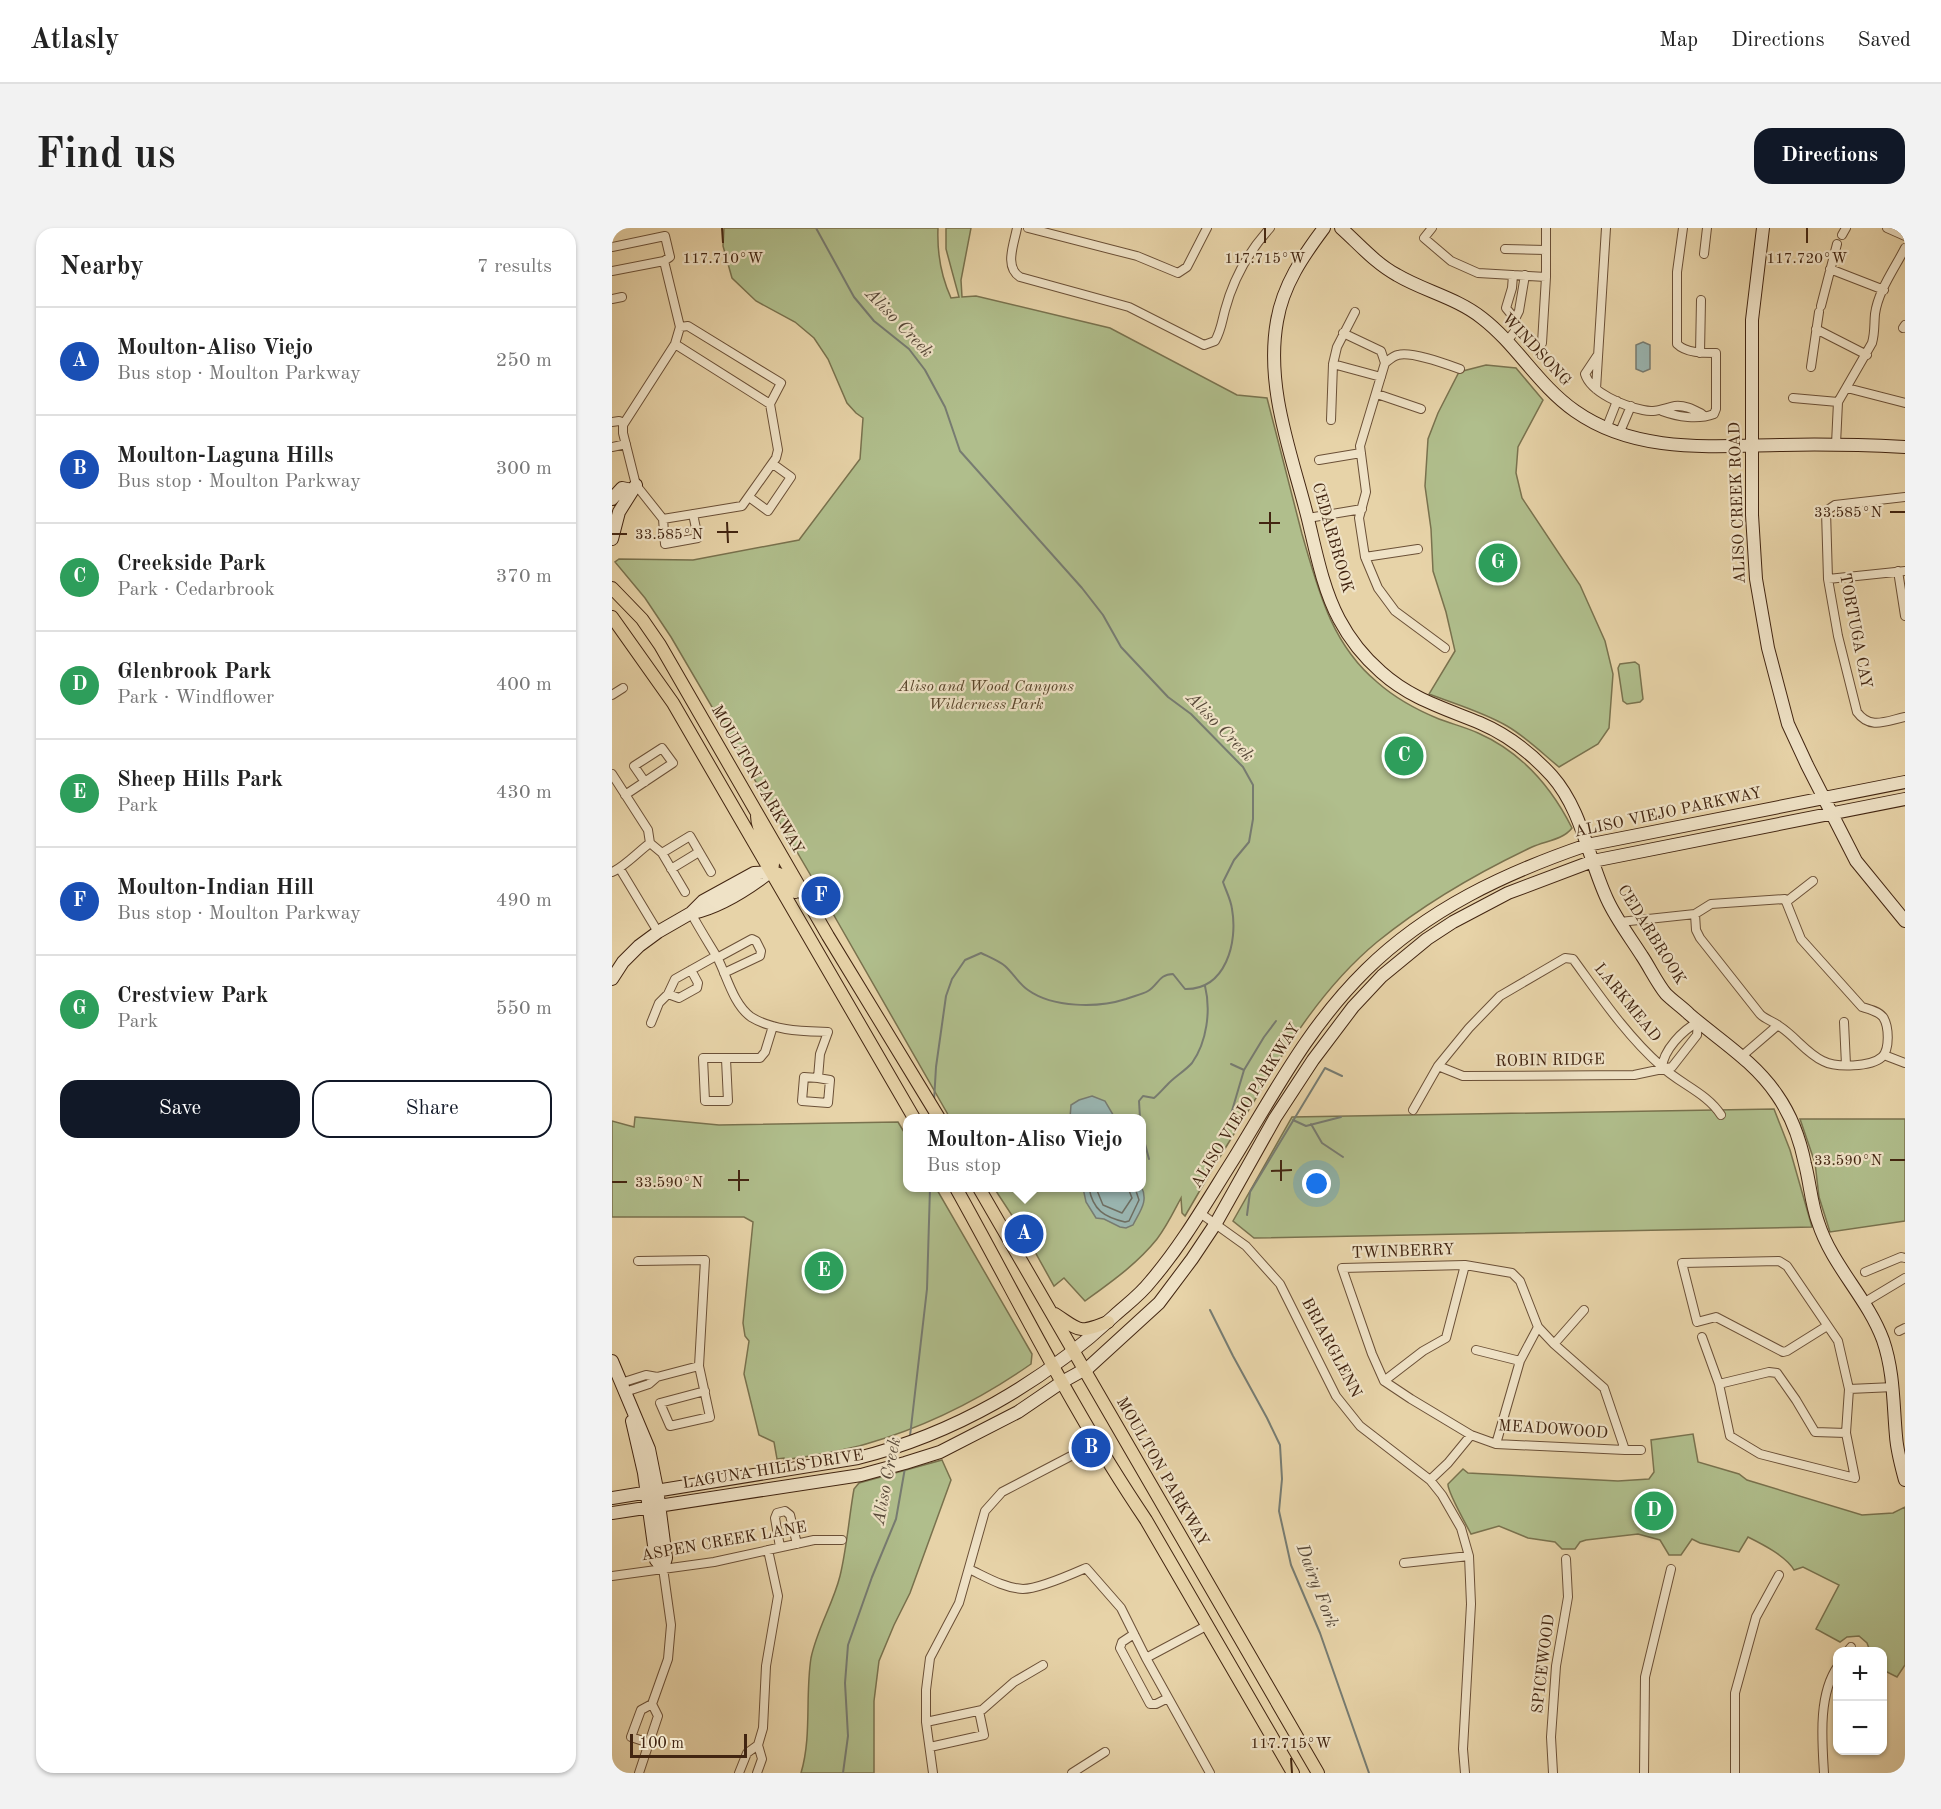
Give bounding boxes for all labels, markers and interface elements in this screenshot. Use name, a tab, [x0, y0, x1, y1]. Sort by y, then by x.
text: Atlasly	[30, 27, 120, 55]
text: Map	[1659, 30, 1698, 51]
text: Directions	[1731, 30, 1825, 51]
text: Saved	[1858, 30, 1911, 51]
button: Directions	[1754, 128, 1905, 184]
text: Find us	[36, 135, 175, 177]
text: 117.710°W	[682, 252, 764, 267]
text: 117.715°W	[1224, 252, 1306, 267]
text: 117.720°W	[1766, 252, 1848, 267]
text: Nearby	[60, 254, 144, 280]
text: 7 results	[477, 257, 552, 277]
water label: Aliso Creek	[861, 284, 936, 361]
street label: WINDSONG	[1498, 310, 1574, 390]
text: Moulton-Aliso Viejo	[117, 337, 313, 359]
text: A	[72, 351, 87, 371]
text: 250 m	[496, 351, 552, 371]
text: Bus stop · Moulton Parkway	[117, 364, 361, 384]
street label: ALISO CREEK ROAD	[1727, 422, 1749, 584]
text: Moulton-Laguna Hills	[117, 445, 333, 467]
text: B	[72, 459, 87, 479]
text: 300 m	[496, 459, 552, 479]
text: Bus stop · Moulton Parkway	[117, 472, 361, 492]
street label: CEDARBROOK	[1309, 481, 1355, 595]
text: 33.585°N	[1814, 506, 1882, 521]
text: 33.585°N	[635, 528, 703, 543]
pin: G	[1478, 540, 1518, 586]
text: Creekside Park	[117, 553, 266, 575]
text: C	[73, 567, 86, 587]
text: 370 m	[496, 567, 552, 587]
street label: TORTUGA CAY	[1836, 572, 1874, 690]
text: Park · Cedarbrook	[117, 580, 275, 600]
text: Glenbrook Park	[117, 661, 272, 683]
text: D	[72, 675, 87, 695]
text: 400 m	[496, 675, 552, 695]
park label: Aliso and Wood Canyons Wilderness Park	[897, 679, 1074, 713]
text: Park · Windflower	[117, 688, 274, 708]
water label: Aliso Creek	[1182, 688, 1257, 765]
street label: MOULTON PARKWAY	[708, 703, 806, 857]
pin: C	[1384, 734, 1424, 778]
text: Sheep Hills Park	[117, 769, 283, 791]
text: E	[73, 783, 86, 803]
text: 430 m	[496, 783, 552, 803]
street label: ALISO VIEJO PARKWAY	[1573, 785, 1763, 841]
text: Park	[117, 796, 158, 816]
pin: F	[802, 874, 840, 918]
text: Moulton-Indian Hill	[117, 877, 314, 899]
street label: CEDARBROOK	[1614, 882, 1688, 988]
text: F	[73, 891, 86, 911]
text: 490 m	[496, 891, 552, 911]
text: Bus stop · Moulton Parkway	[117, 904, 361, 924]
street label: LARKMEAD	[1591, 961, 1663, 1045]
text: Crestview Park	[117, 985, 268, 1007]
text: G	[72, 999, 87, 1019]
text: 550 m	[496, 999, 552, 1019]
text: Park	[117, 1012, 158, 1032]
street label: ALISO VIEJO PARKWAY	[1189, 1020, 1304, 1191]
street label: ROBIN RIDGE	[1495, 1052, 1605, 1070]
button: Save	[60, 1080, 300, 1138]
button: Share	[312, 1080, 552, 1138]
popup	[903, 1114, 1146, 1192]
text: Moulton-Aliso Viejo	[926, 1129, 1123, 1151]
text: 33.590°N	[1814, 1154, 1882, 1169]
text: Bus stop	[926, 1156, 1001, 1176]
your location	[1302, 1169, 1331, 1198]
text: 33.590°N	[635, 1176, 703, 1191]
pin: A	[1004, 1212, 1044, 1256]
street label: TWINBERRY	[1351, 1242, 1455, 1262]
pin: E	[804, 1248, 844, 1294]
street label: BRIARGLENN	[1298, 1296, 1364, 1400]
street label: MOULTON PARKWAY	[1113, 1395, 1211, 1549]
street label: MEADOWOOD	[1498, 1418, 1608, 1442]
pin: B	[1072, 1426, 1110, 1470]
water label: Aliso Creek	[870, 1436, 904, 1527]
street label: LAGUNA HILLS DRIVE	[681, 1448, 865, 1492]
pin: D	[1634, 1488, 1674, 1534]
street label: ASPEN CREEK LANE	[640, 1520, 808, 1564]
water label: Dairy Fork	[1292, 1541, 1341, 1631]
street label: SPICEWOOD	[1530, 1613, 1558, 1715]
map controls	[1833, 1647, 1887, 1755]
button: +	[1833, 1647, 1887, 1701]
button: −	[1833, 1701, 1887, 1755]
scale bar	[630, 1731, 747, 1758]
text: 100 m	[639, 1736, 684, 1752]
text: 117.715°W	[1250, 1737, 1332, 1752]

